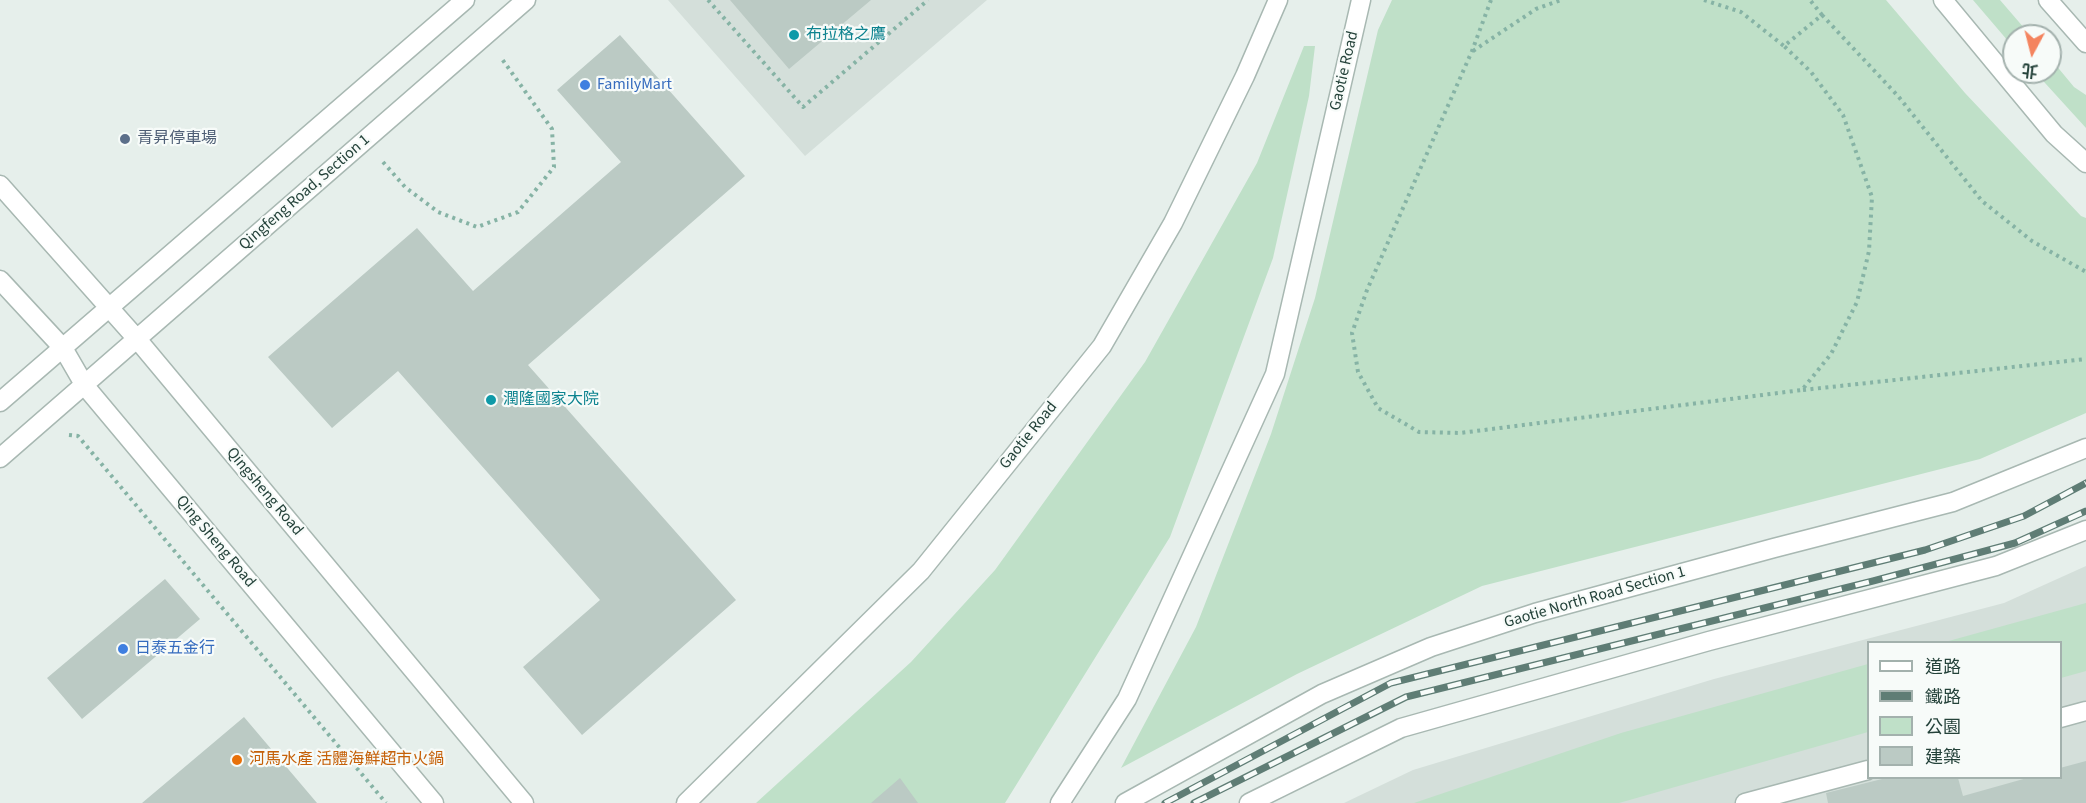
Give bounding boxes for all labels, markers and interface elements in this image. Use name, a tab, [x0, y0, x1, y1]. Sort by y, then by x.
north arrow	[2002, 24, 2062, 84]
place label: 布拉格之鷹	[806, 25, 886, 45]
marker: 布拉格之鷹	[787, 28, 801, 42]
street label: Gaotie Road	[1327, 29, 1363, 113]
text: 北	[2021, 58, 2039, 82]
place label: FamilyMart	[597, 75, 672, 95]
marker: FamilyMart	[578, 78, 592, 92]
place label: 青昇停車場	[137, 129, 217, 149]
street label: Qingfeng Road, Section 1	[236, 131, 374, 255]
marker: 青昇停車場	[118, 132, 132, 146]
place label: 潤隆國家大院	[503, 390, 599, 410]
marker: 潤隆國家大院	[484, 393, 498, 407]
street label: Gaotie Road	[996, 398, 1062, 474]
street label: Qingsheng Road	[222, 444, 306, 540]
street label: Qing Sheng Road	[171, 492, 259, 592]
street label: Gaotie North Road Section 1	[1502, 563, 1688, 633]
place label: 日泰五金行	[135, 639, 215, 659]
legend	[1867, 641, 2062, 779]
marker: 日泰五金行	[116, 642, 130, 656]
text: 道路	[1925, 655, 1961, 680]
text: 鐵路	[1925, 685, 1961, 710]
text: 公園	[1925, 715, 1961, 740]
text: 建築	[1925, 745, 1961, 770]
place label: 河馬水產 活體海鮮超市火鍋	[249, 750, 444, 770]
marker: 河馬水產 活體海鮮超市火鍋	[230, 753, 244, 767]

